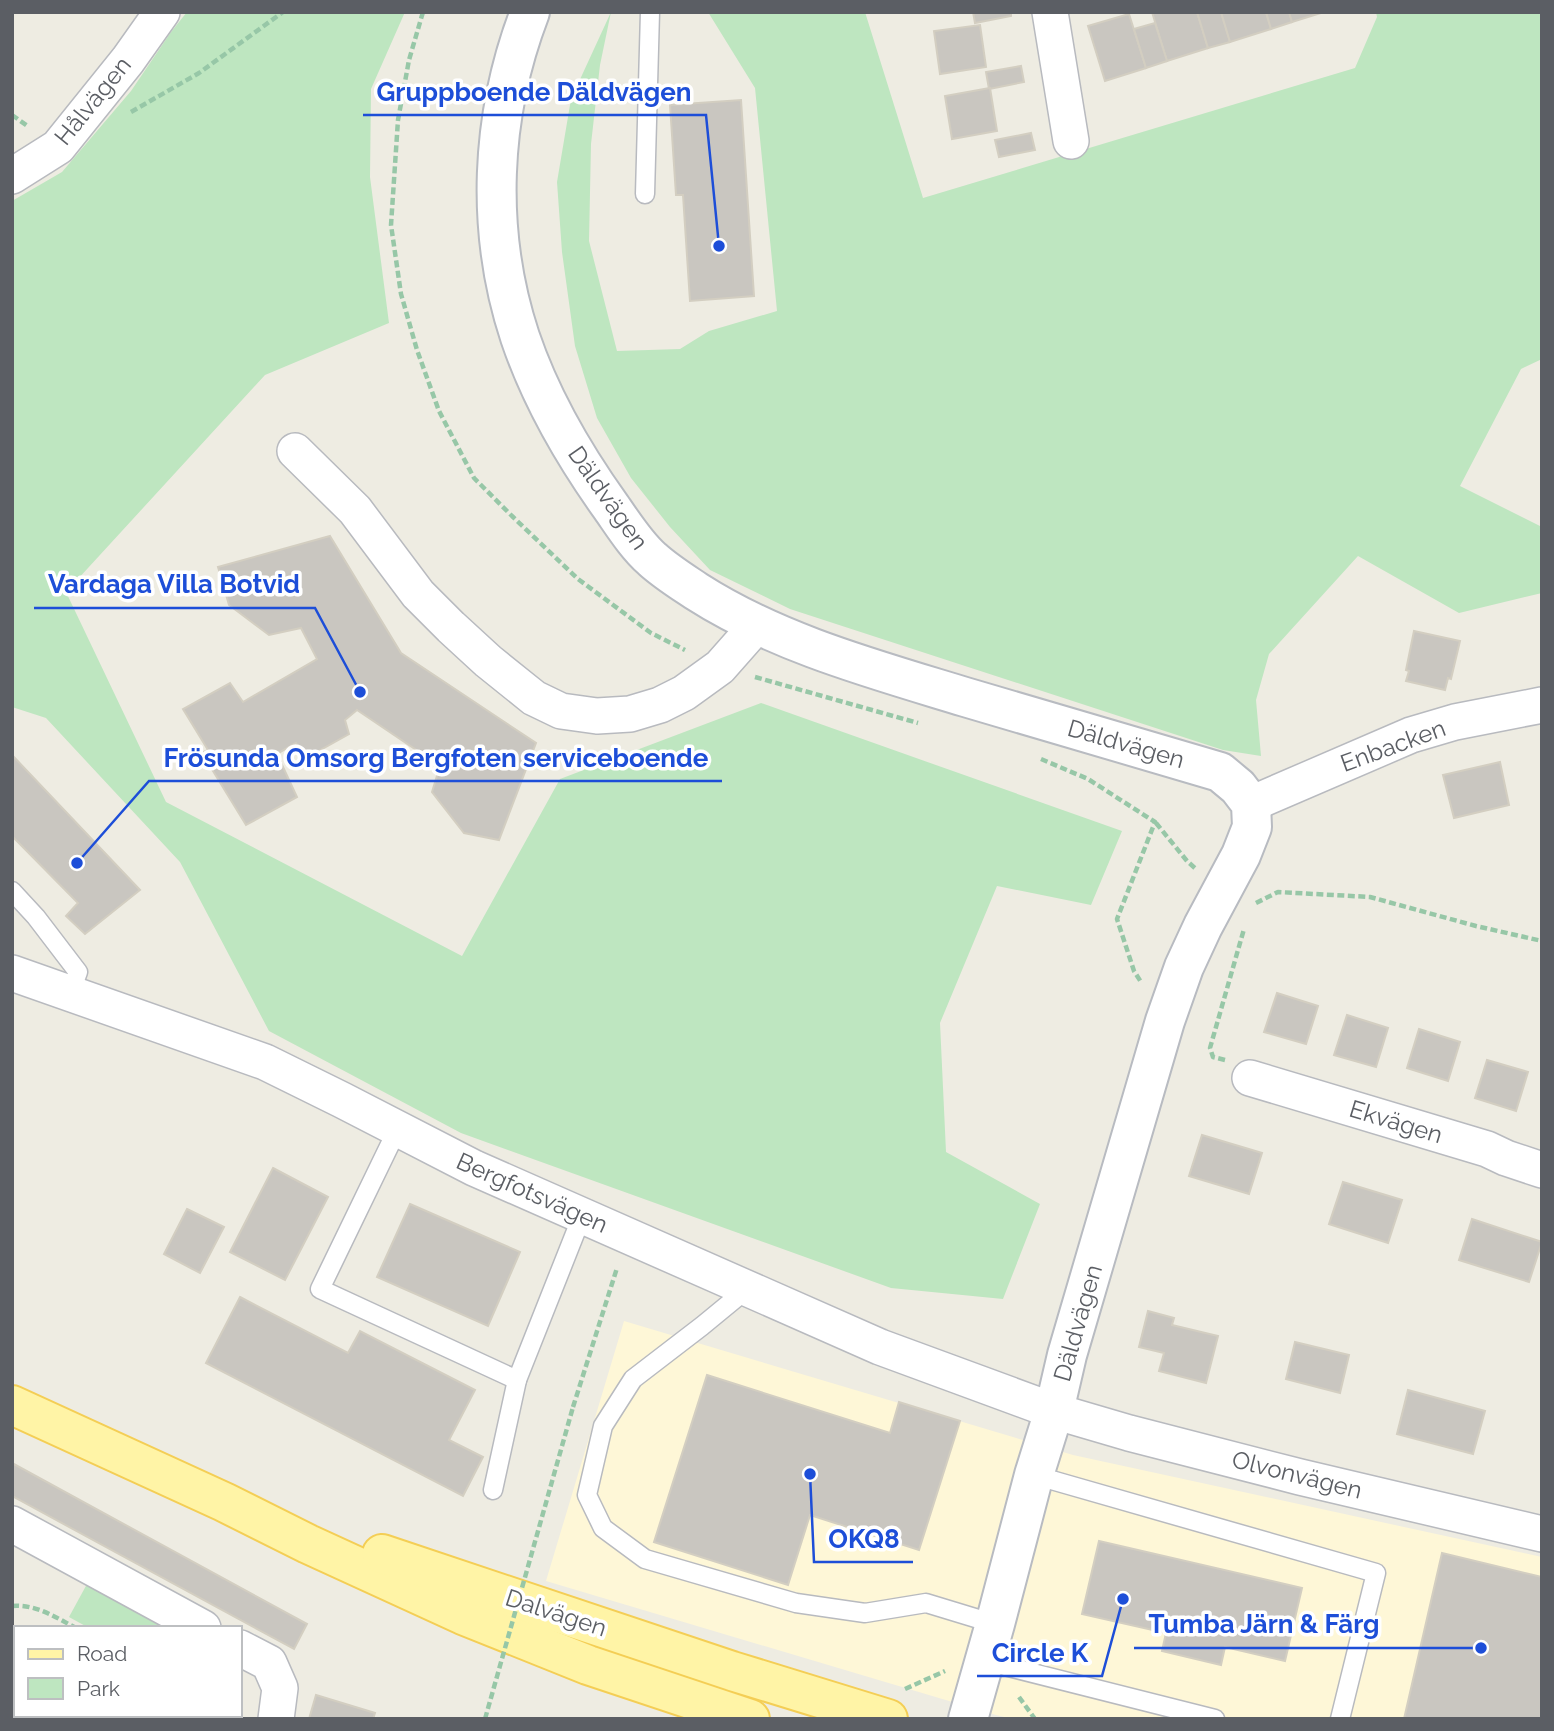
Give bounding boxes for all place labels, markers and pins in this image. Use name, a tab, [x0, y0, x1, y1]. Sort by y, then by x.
callout: Gruppboende Däldvägen	[363, 68, 706, 115]
callout: Vardaga Villa Botvid	[34, 561, 315, 608]
callout: Frösunda Omsorg Bergfoten serviceboende	[149, 734, 722, 781]
callout: OKQ8	[814, 1515, 913, 1562]
callout: Tumba Järn & Färg	[1134, 1601, 1394, 1648]
callout: Circle K	[977, 1629, 1102, 1676]

